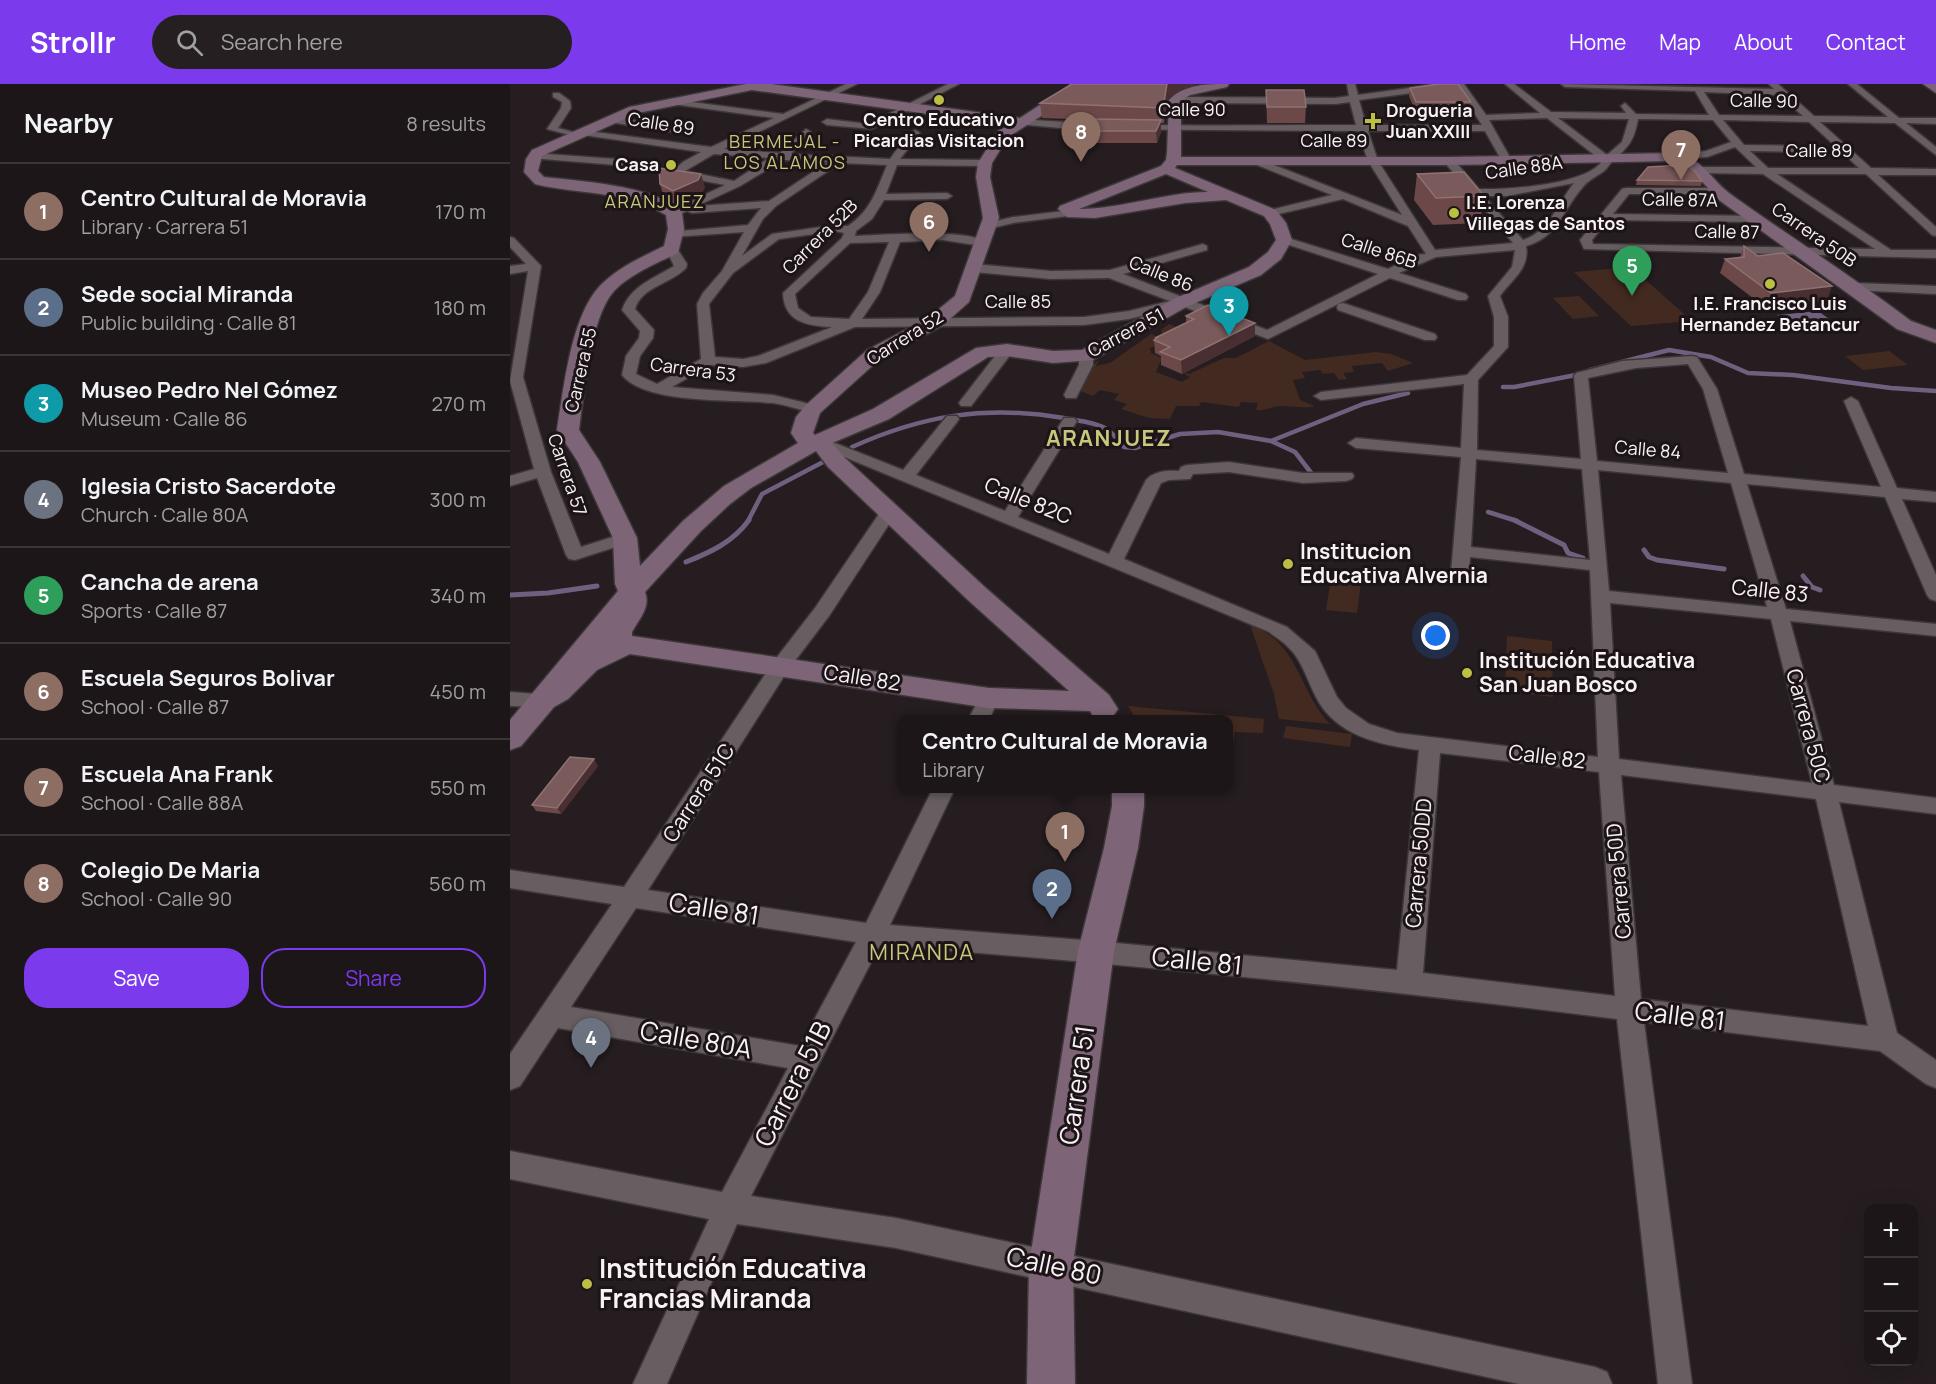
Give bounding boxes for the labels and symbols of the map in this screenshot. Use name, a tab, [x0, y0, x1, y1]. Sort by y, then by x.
street label: Calle 90	[1730, 87, 1798, 113]
marker: Centro Educativo Picardias Visitacion	[932, 93, 946, 107]
street label: Calle 90	[1158, 97, 1226, 121]
place label: Drogueria Juan XXIII	[1386, 98, 1473, 143]
street label: Calle 89	[626, 106, 696, 140]
place label: Centro Educativo Picardias Visitacion	[854, 107, 1024, 152]
pin: 8	[1062, 112, 1100, 162]
marker: Drogueria Juan XXIII	[1364, 112, 1382, 130]
street label: Calle 89	[1300, 128, 1368, 152]
district label: BERMEJAL - LOS ALAMOS	[724, 129, 846, 174]
pin: 7	[1662, 130, 1700, 180]
street label: Calle 89	[1785, 138, 1853, 162]
street label: Calle 88A	[1484, 150, 1565, 184]
place label: Casa	[615, 152, 659, 176]
marker: Casa	[664, 158, 678, 172]
street label: Calle 87A	[1642, 186, 1719, 212]
district label: ARANJUEZ	[605, 189, 705, 213]
place label: I.E. Lorenza Villegas de Santos	[1466, 190, 1625, 235]
street label: Carrera 52B	[776, 193, 862, 279]
street label: Carrera 50B	[1767, 196, 1862, 272]
pin: 6	[910, 202, 948, 252]
marker: I.E. Lorenza Villegas de Santos	[1447, 206, 1461, 220]
street label: Calle 87	[1694, 218, 1760, 244]
street label: Calle 86B	[1338, 227, 1420, 274]
pin: 5	[1612, 246, 1652, 296]
street label: Calle 86	[1126, 249, 1197, 297]
marker: I.E. Francisco Luis Hernandez Betancur	[1763, 277, 1777, 291]
pin: 3	[1210, 286, 1248, 336]
street label: Calle 85	[985, 289, 1051, 313]
place label: I.E. Francisco Luis Hernandez Betancur	[1680, 291, 1860, 336]
street label: Carrera 51	[1083, 302, 1168, 362]
street label: Carrera 52	[862, 304, 947, 370]
street label: Carrera 55	[559, 325, 601, 415]
street label: Carrera 53	[649, 351, 738, 387]
district label: ARANJUEZ	[1046, 423, 1172, 453]
street label: Carrera 57	[543, 430, 593, 519]
street label: Calle 84	[1614, 434, 1682, 464]
street label: Calle 82C	[980, 470, 1076, 530]
place label: Institucion Educativa Alvernia	[1300, 537, 1488, 589]
marker: Institucion Educativa Alvernia	[1281, 557, 1295, 571]
street label: Calle 83	[1730, 572, 1810, 608]
your location	[1421, 621, 1450, 650]
place label: Institución Educativa San Juan Bosco	[1479, 646, 1695, 698]
street label: Calle 82	[822, 657, 902, 697]
marker: Institución Educativa San Juan Bosco	[1460, 666, 1474, 680]
street label: Carrera 50C	[1780, 666, 1838, 786]
street label: Calle 82	[1507, 737, 1587, 775]
street label: Carrera 51C	[656, 738, 740, 847]
street label: Carrera 50DD	[1398, 797, 1438, 929]
pin: 1	[1046, 812, 1084, 862]
street label: Carrera 50D	[1599, 822, 1637, 940]
pin: 2	[1032, 870, 1072, 919]
street label: Calle 81	[666, 883, 762, 933]
district label: MIRANDA	[869, 937, 975, 967]
street label: Calle 81	[1150, 937, 1244, 983]
street label: Calle 81	[1633, 992, 1727, 1038]
street label: Calle 80A	[637, 1011, 755, 1067]
street label: Carrera 51B	[745, 1015, 839, 1152]
pin: 4	[572, 1018, 610, 1068]
street label: Carrera 51	[1050, 1023, 1102, 1147]
street label: Calle 80	[1003, 1237, 1105, 1293]
place label: Institución Educativa Francias Miranda	[599, 1250, 866, 1316]
marker: Institución Educativa Francias Miranda	[580, 1277, 594, 1291]

